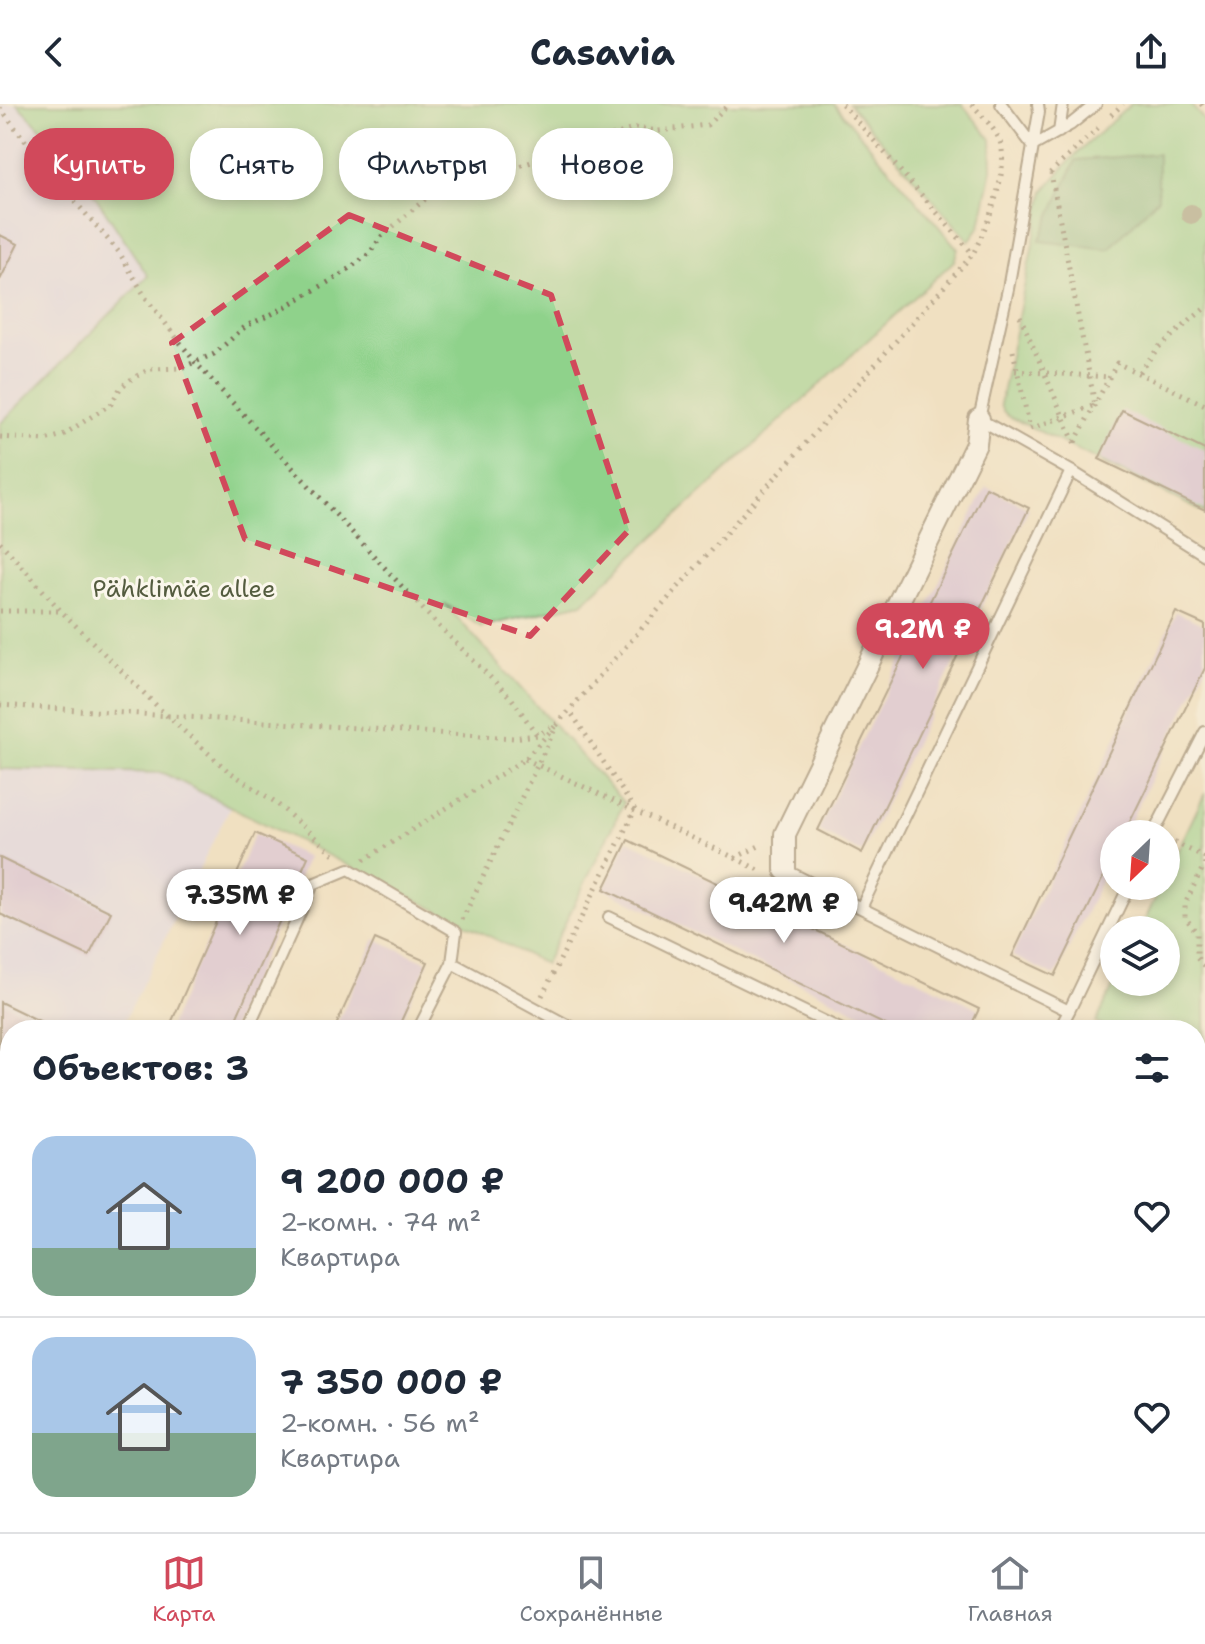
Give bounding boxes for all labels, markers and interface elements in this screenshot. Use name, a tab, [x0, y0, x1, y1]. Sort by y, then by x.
text: Casavia	[530, 28, 675, 77]
icon: back	[32, 30, 76, 74]
icon: share	[1129, 30, 1173, 74]
chip: Купить	[24, 128, 174, 200]
chip: Снять	[190, 128, 323, 200]
chip: Фильтры	[339, 128, 516, 200]
chip: Новое	[532, 128, 673, 200]
park label: Pähklimäe allee	[92, 573, 276, 605]
pin: 9.2M ₽	[858, 603, 988, 671]
text: 9.2M ₽	[875, 611, 971, 646]
north arrow	[1100, 820, 1180, 900]
map controls	[1100, 820, 1180, 996]
pin: 7.35M ₽	[166, 869, 314, 937]
text: 7.35M ₽	[184, 877, 296, 912]
pin: 9.42M ₽	[710, 877, 858, 945]
text: 9.42M ₽	[728, 885, 840, 920]
button: layers	[1100, 916, 1180, 996]
text: Объектов: 3	[32, 1045, 249, 1091]
icon: filters	[1130, 1046, 1174, 1090]
text: 9 200 000 ₽	[280, 1158, 505, 1204]
icon: home	[96, 1168, 192, 1264]
icon: heart	[1130, 1194, 1174, 1238]
text: 2-комн. · 74 m²	[280, 1204, 481, 1239]
text: Квартира	[280, 1239, 400, 1274]
text: 7 350 000 ₽	[280, 1359, 502, 1405]
icon: home	[96, 1369, 192, 1465]
icon: heart	[1130, 1395, 1174, 1439]
text: 2-комн. · 56 m²	[280, 1405, 480, 1440]
text: Квартира	[280, 1440, 400, 1475]
tab: Карта	[152, 1551, 215, 1628]
tab: Сохранённые	[519, 1551, 663, 1628]
tab: Главная	[968, 1551, 1053, 1628]

